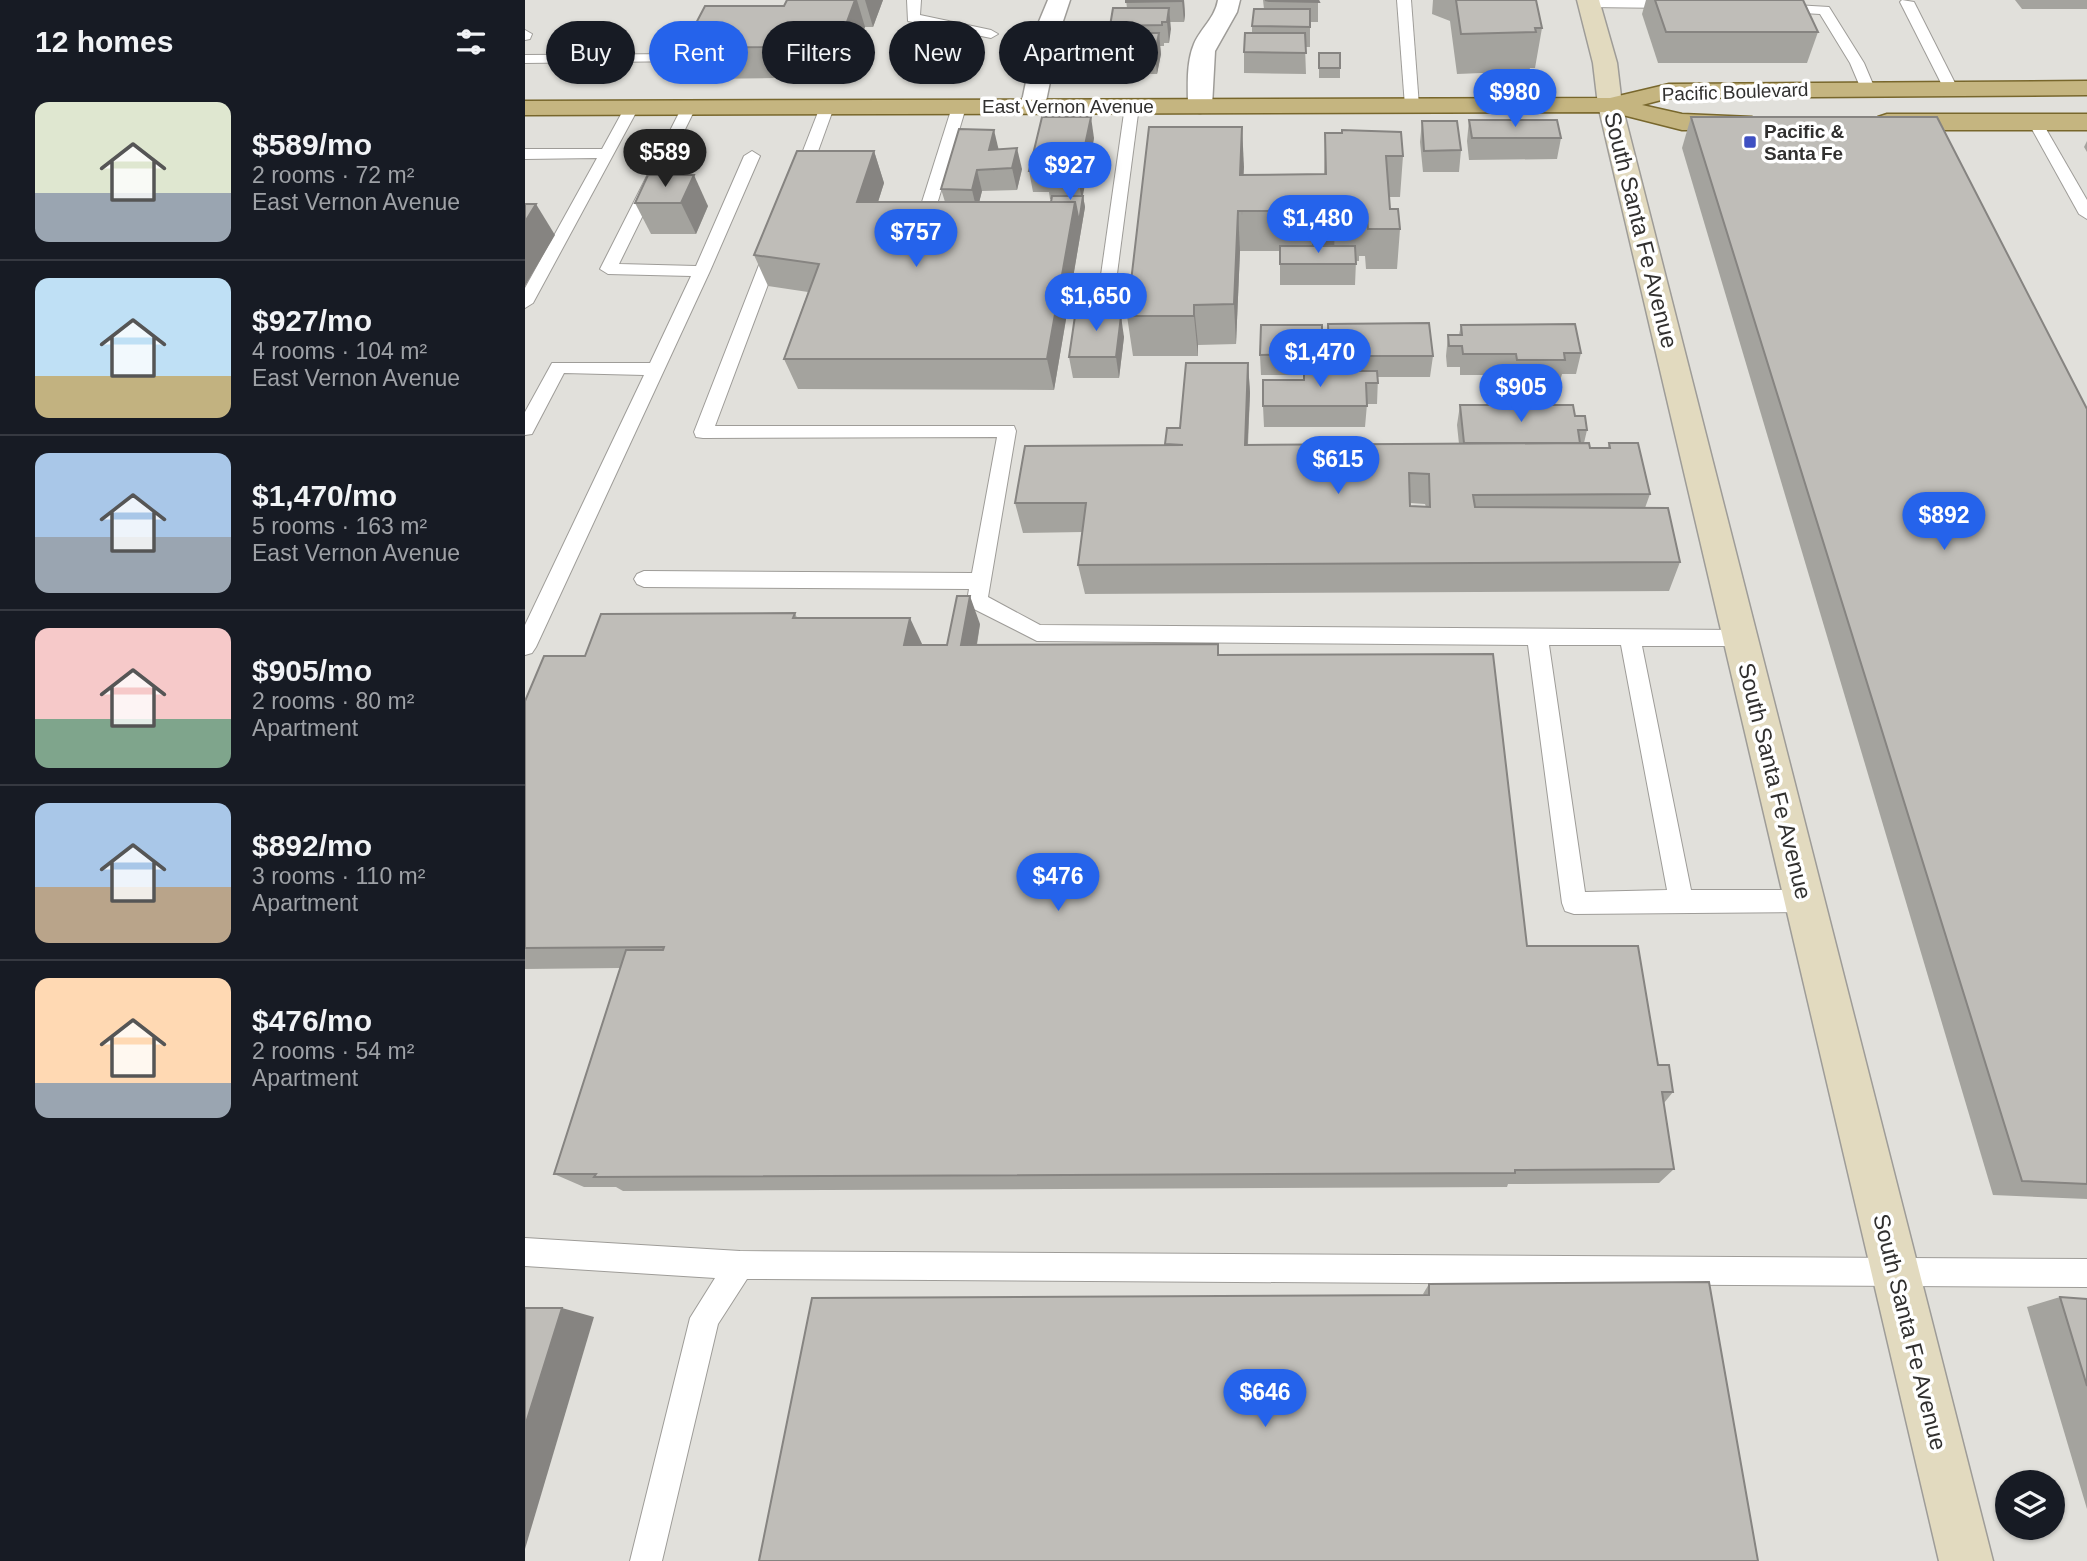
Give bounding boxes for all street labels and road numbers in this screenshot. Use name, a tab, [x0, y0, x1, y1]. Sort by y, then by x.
street label: Pacific Boulevard	[1661, 79, 1809, 105]
street label: East Vernon Avenue	[982, 96, 1154, 117]
street label: South Santa Fe Avenue	[1599, 109, 1683, 351]
street label: South Santa Fe Avenue	[1733, 660, 1817, 902]
street label: South Santa Fe Avenue	[1868, 1211, 1952, 1453]

